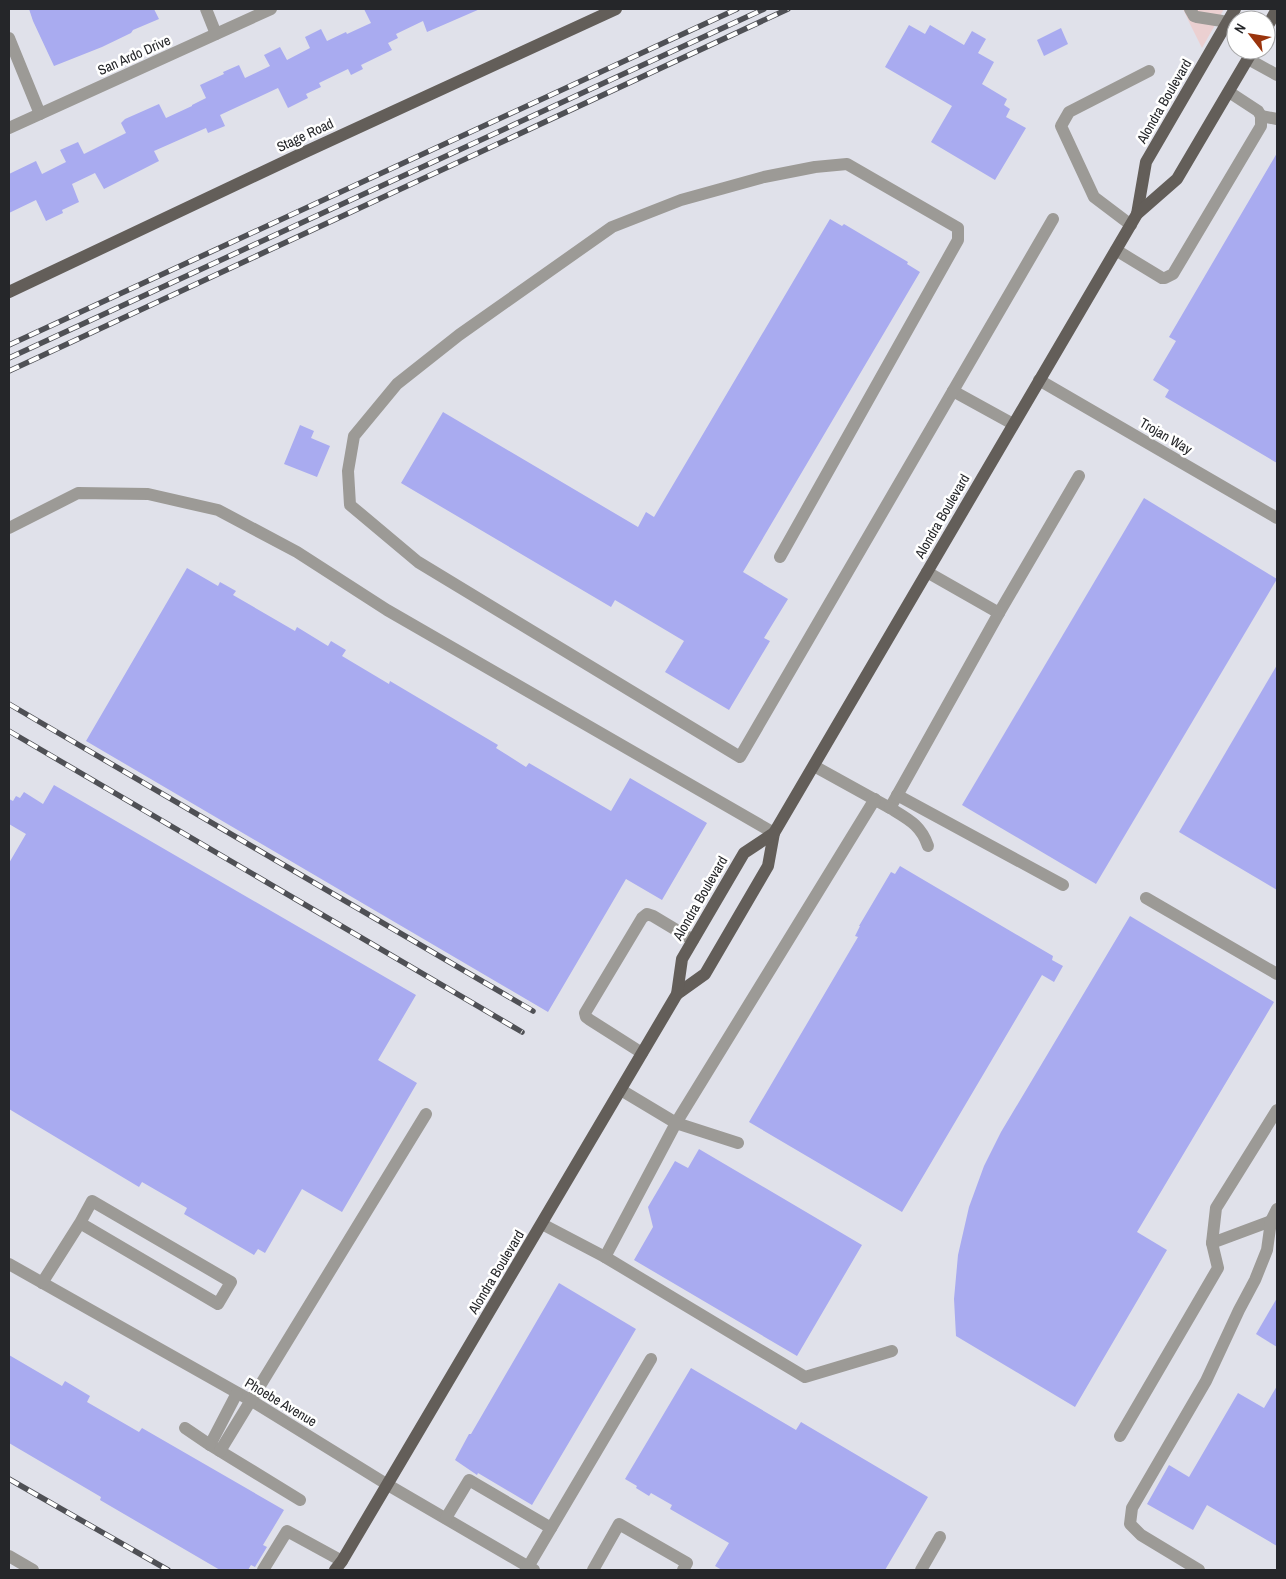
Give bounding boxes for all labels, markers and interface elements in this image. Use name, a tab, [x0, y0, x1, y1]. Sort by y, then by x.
north arrow	[1226, 10, 1276, 60]
text: N	[1230, 20, 1250, 36]
street label: San Ardo Drive	[95, 31, 173, 79]
street label: Alondra Boulevard	[1132, 56, 1195, 147]
street label: Stage Road	[274, 114, 336, 156]
street label: Trojan Way	[1136, 414, 1196, 458]
street label: Alondra Boulevard	[910, 471, 973, 562]
street label: Alondra Boulevard	[668, 853, 731, 944]
street label: Alondra Boulevard	[463, 1227, 528, 1318]
street label: Phoebe Avenue	[242, 1373, 320, 1431]

